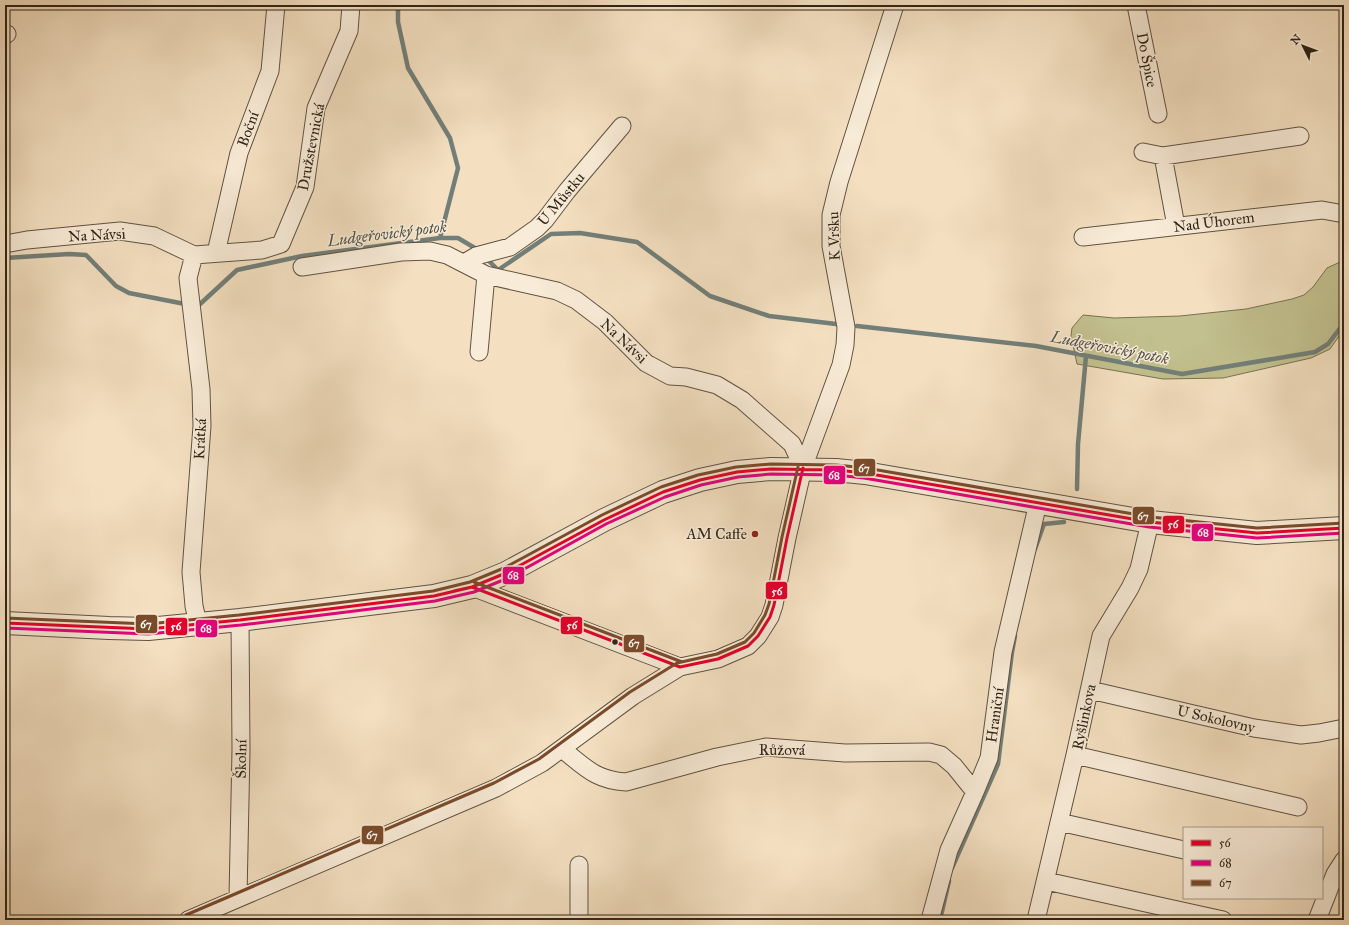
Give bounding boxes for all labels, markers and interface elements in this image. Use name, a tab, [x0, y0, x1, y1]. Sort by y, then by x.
north arrow	[1283, 26, 1323, 66]
street label: Do Špice	[1133, 31, 1162, 89]
text: N	[1288, 31, 1304, 47]
street label: Družstevnická	[294, 101, 328, 192]
street label: Boční	[233, 108, 263, 149]
street label: U Můstku	[533, 169, 589, 229]
street label: Nad Úhorem	[1172, 207, 1256, 236]
street label: K Vršku	[824, 211, 844, 261]
water label: Ludgeřovický potok	[325, 217, 448, 251]
street label: Na Návsi	[68, 225, 126, 245]
street label: Na Návsi	[597, 315, 651, 367]
water label: Ludgeřovický potok	[1048, 327, 1171, 369]
street label: Krátká	[190, 417, 210, 460]
line badge: 67	[853, 458, 876, 477]
text: 67	[858, 462, 870, 475]
line badge: 68	[823, 465, 846, 485]
text: 68	[828, 469, 840, 482]
line badge: 67	[1132, 506, 1155, 525]
text: 67	[1137, 510, 1149, 523]
line badge: 56	[1162, 515, 1185, 534]
text: 56	[1168, 518, 1180, 531]
line badge: 68	[1191, 523, 1214, 542]
place label: AM Caffe	[685, 525, 747, 543]
text: 68	[1197, 526, 1209, 539]
marker: AM Caffe	[750, 529, 760, 539]
line badge: 68	[502, 566, 525, 585]
text: 68	[507, 569, 519, 582]
line badge: 56	[765, 581, 788, 600]
text: 56	[772, 585, 784, 598]
line badge: 67	[135, 614, 158, 634]
line badge: 56	[560, 616, 583, 635]
line badge: 56	[165, 617, 188, 636]
text: 67	[140, 618, 152, 631]
line badge: 68	[195, 619, 218, 638]
text: 56	[567, 619, 579, 632]
text: 56	[171, 620, 183, 633]
text: 68	[200, 622, 212, 635]
line badge: 67	[623, 634, 645, 653]
unlabelled marker	[610, 637, 620, 647]
text: 67	[628, 637, 640, 650]
street label: Ryšlinkova	[1068, 682, 1100, 752]
street label: Hraniční	[982, 685, 1008, 744]
street label: U Sokolovny	[1175, 701, 1258, 737]
street label: Školní	[231, 738, 250, 779]
street label: Růžová	[759, 741, 806, 759]
line badge: 67	[361, 825, 384, 845]
legend	[1183, 827, 1323, 899]
text: 67	[366, 829, 378, 842]
text: 56	[1219, 836, 1232, 850]
text: 68	[1219, 856, 1232, 870]
text: 67	[1219, 876, 1232, 890]

